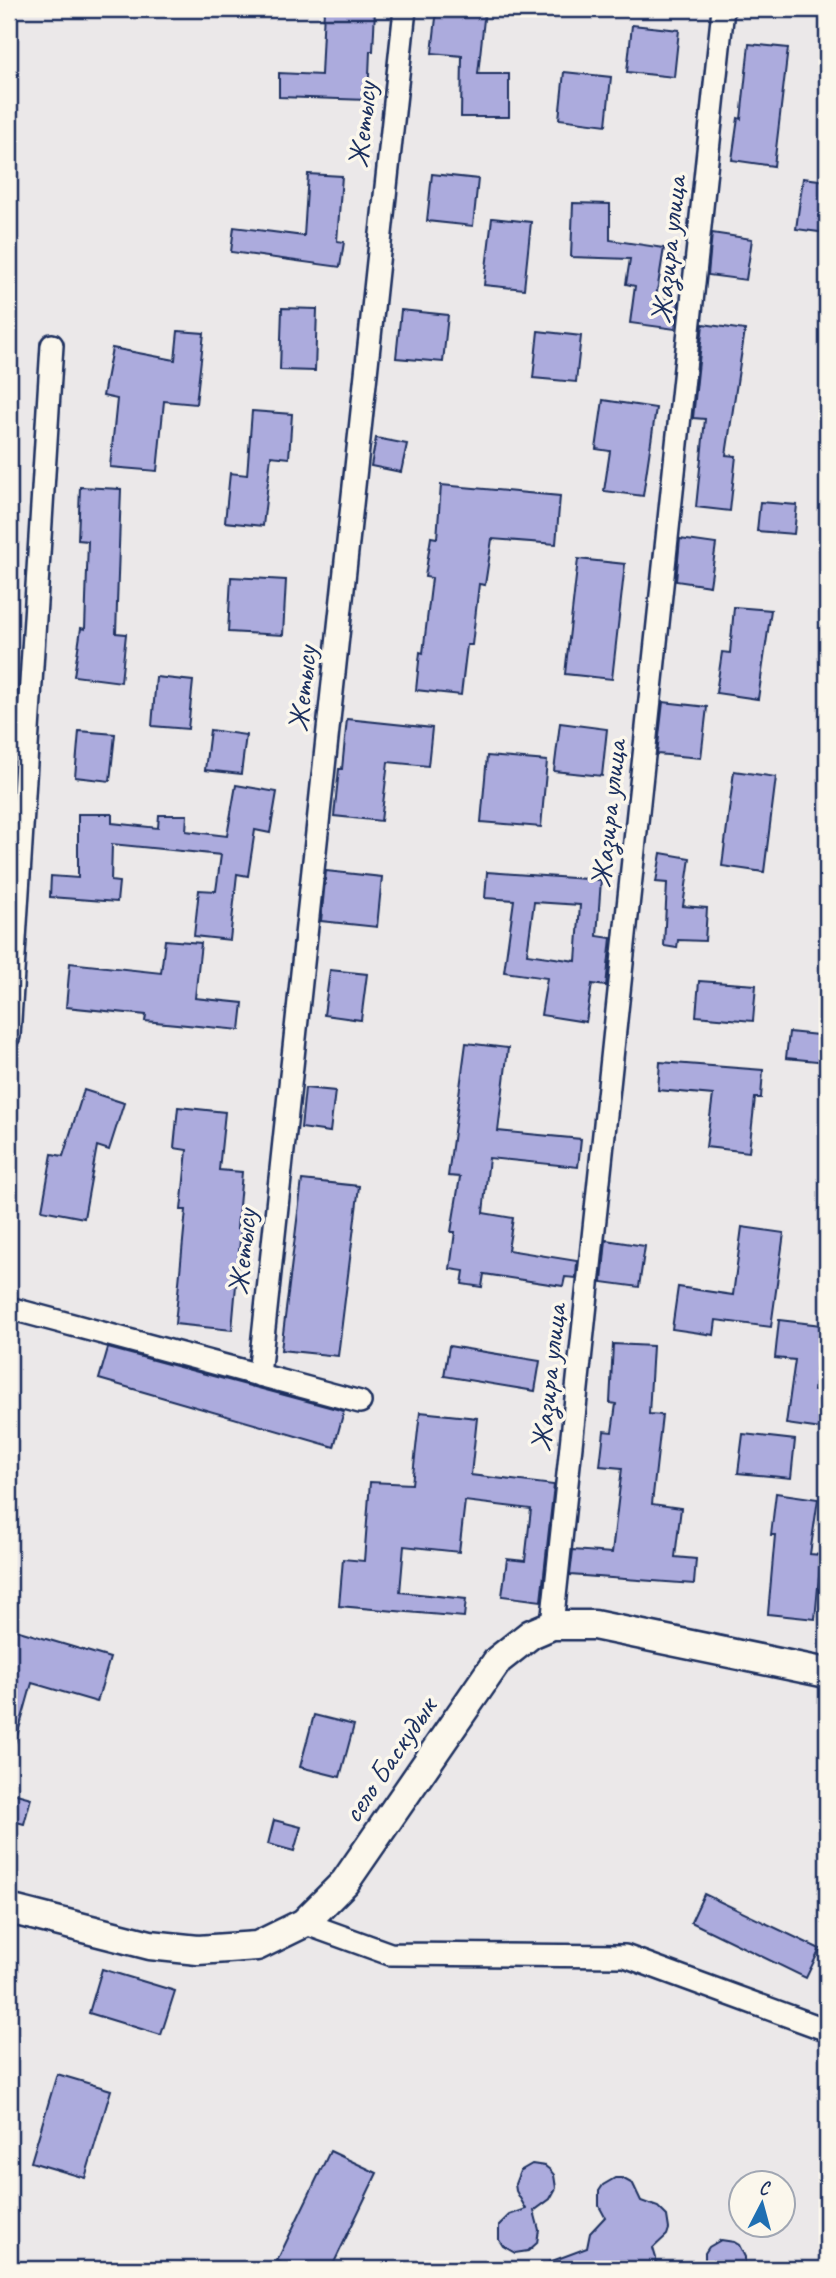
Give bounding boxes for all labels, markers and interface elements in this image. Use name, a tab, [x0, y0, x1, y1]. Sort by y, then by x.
street label: Жетысу	[339, 78, 386, 170]
street label: Жазира улица	[641, 172, 695, 326]
street label: Жетысу	[279, 642, 326, 734]
street label: Жазира улица	[581, 736, 635, 890]
street label: Жетысу	[219, 1205, 266, 1297]
street label: Жазира улица	[521, 1300, 575, 1454]
street label: село Баскудык	[333, 1688, 446, 1830]
north arrow	[728, 2170, 798, 2240]
text: С	[758, 2176, 772, 2201]

